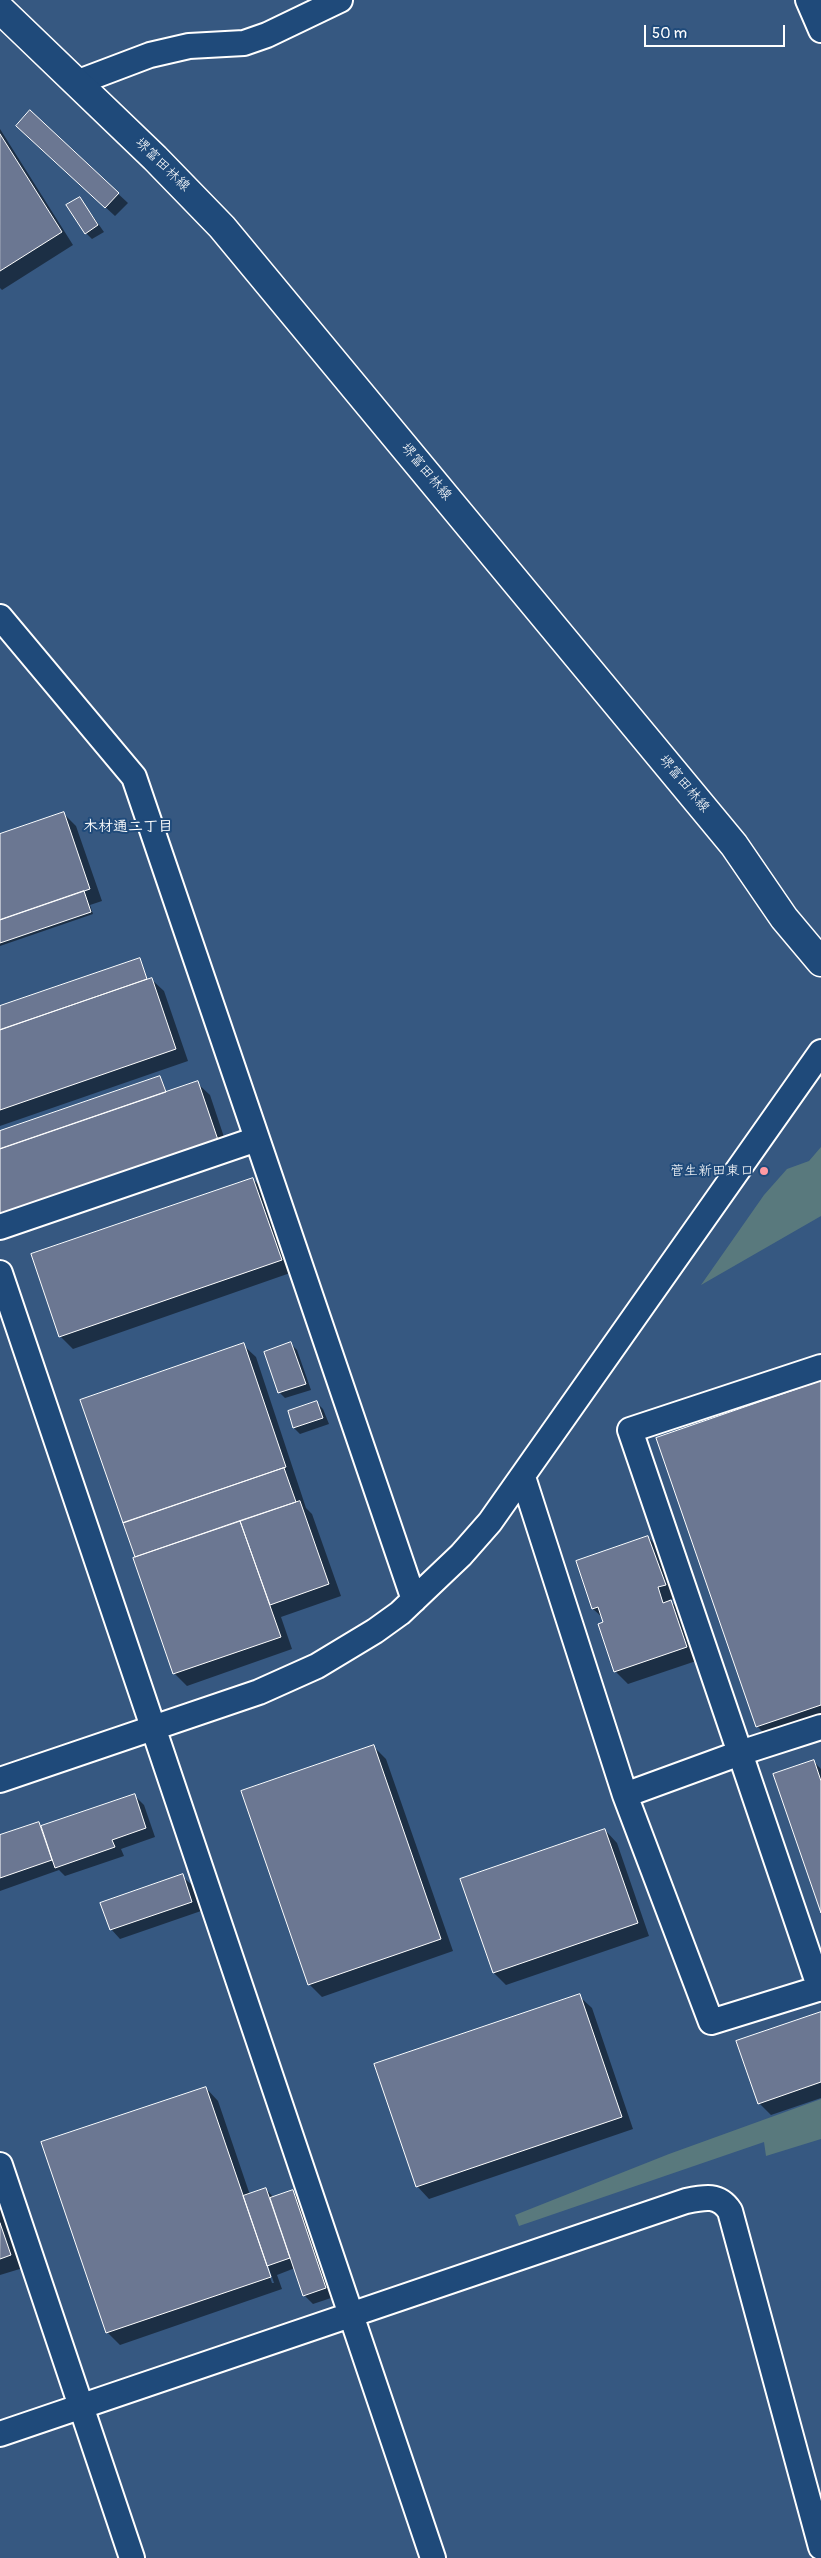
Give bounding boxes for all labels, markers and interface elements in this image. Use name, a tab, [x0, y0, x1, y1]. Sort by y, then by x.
scale bar	[646, 15, 787, 47]
text: 50 m	[652, 24, 687, 43]
street label: 堺富田林線	[131, 135, 193, 195]
street label: 堺富田林線	[397, 440, 455, 504]
street label: 堺富田林線	[655, 752, 713, 816]
district label: 木材通二丁目	[83, 818, 173, 836]
place label: 菅生新田東口	[670, 1163, 754, 1179]
marker: 菅生新田東口	[758, 1165, 770, 1177]

